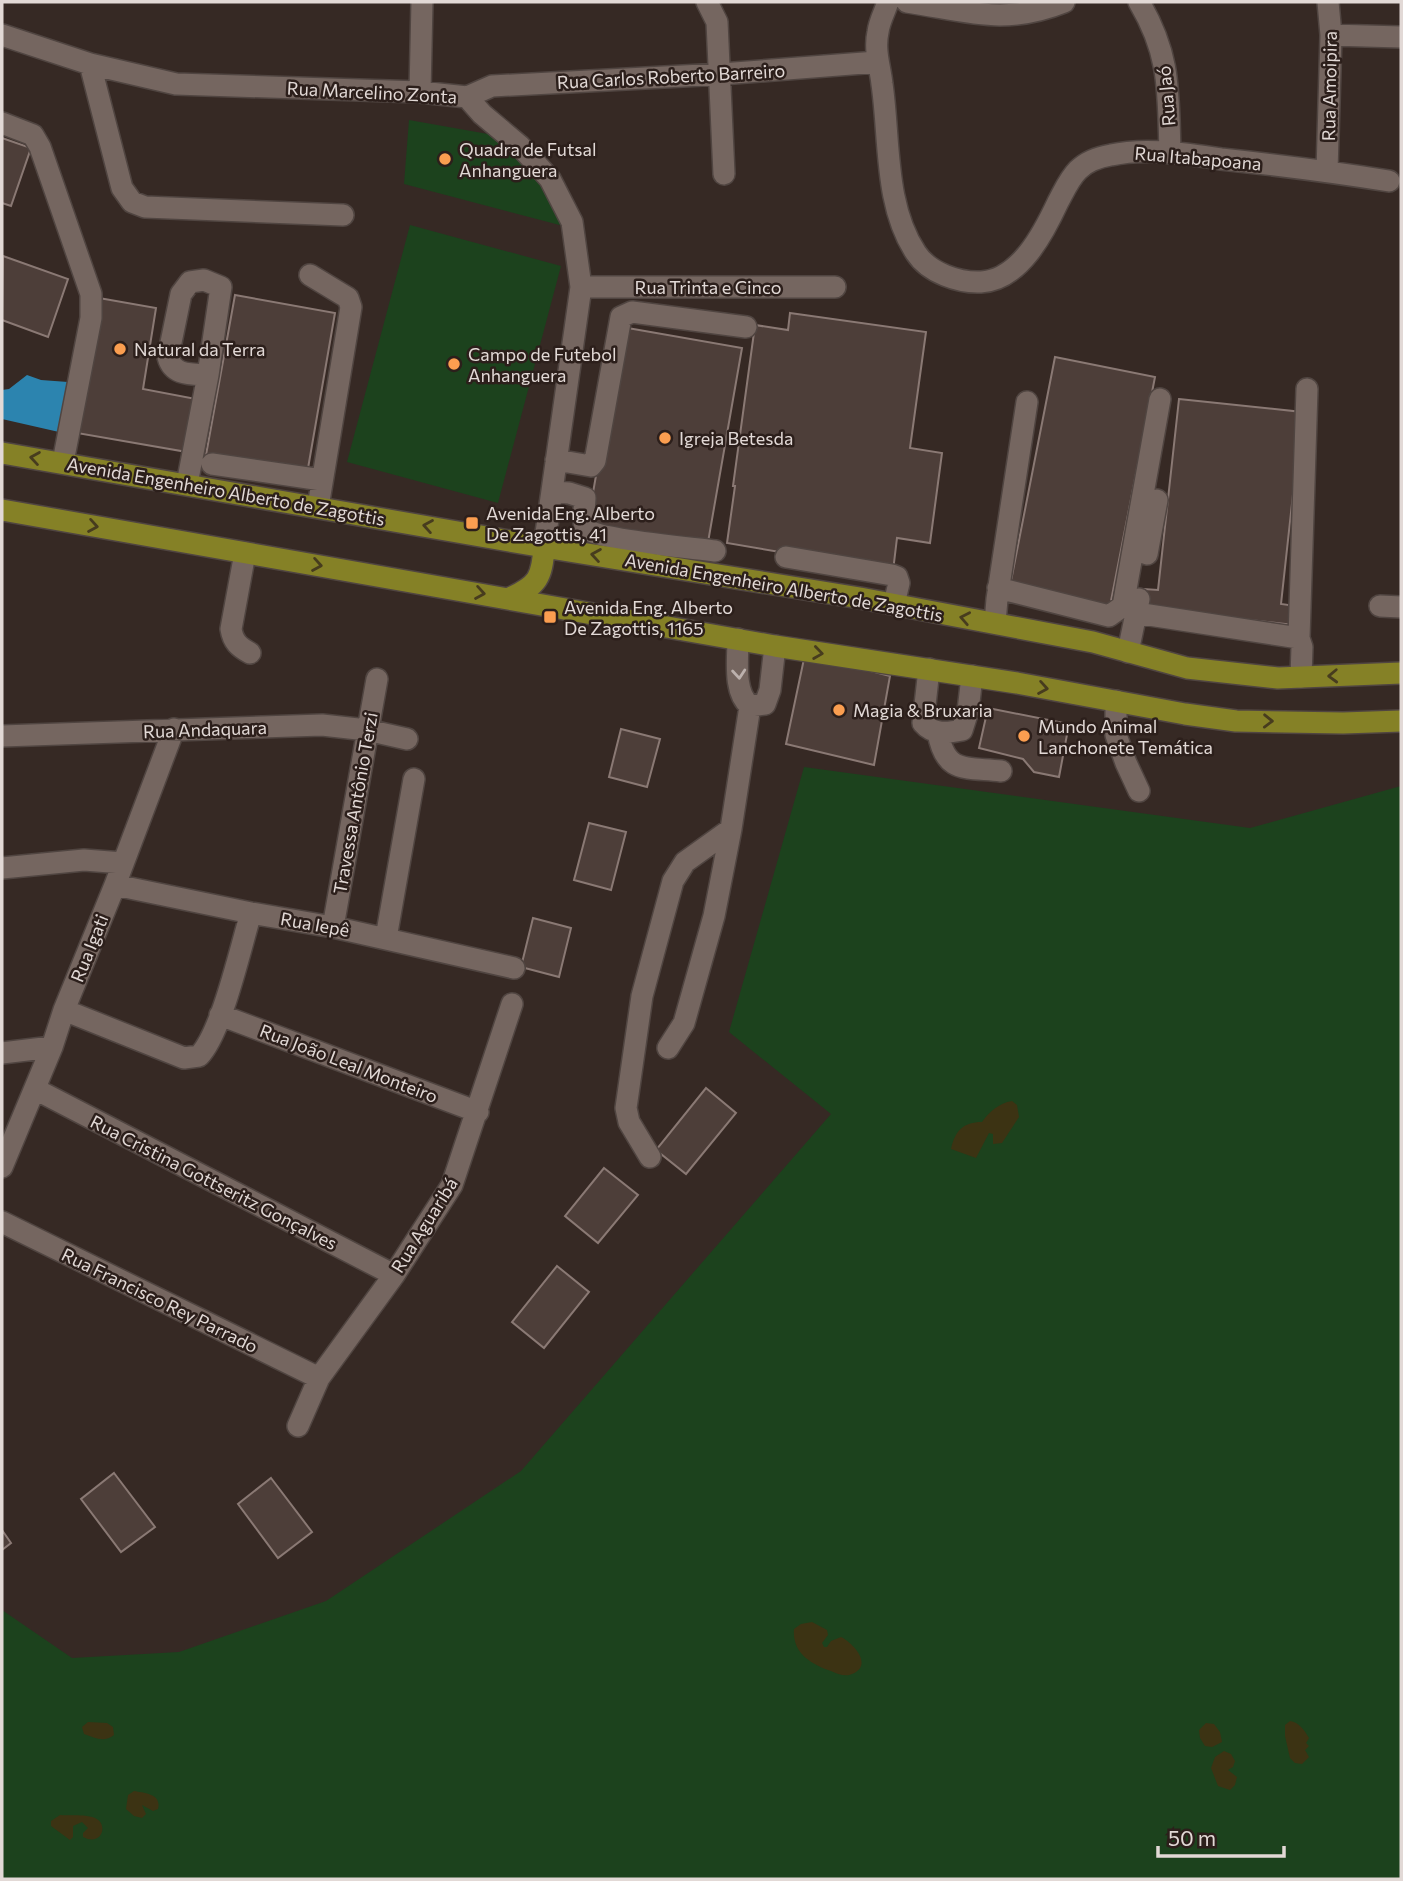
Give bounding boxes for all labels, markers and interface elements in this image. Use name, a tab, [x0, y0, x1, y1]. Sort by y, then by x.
street label: Rua Amoipira	[1317, 31, 1341, 141]
street label: Rua Carlos Roberto Barreiro	[556, 59, 786, 93]
street label: Rua Jaó	[1152, 65, 1180, 127]
street label: Rua Marcelino Zonta	[286, 77, 458, 107]
place label: Quadra de Futsal Anhanguera	[459, 138, 596, 181]
street label: Rua Itabapoana	[1134, 141, 1262, 175]
marker: Quadra de Futsal Anhanguera	[437, 151, 453, 167]
street label: Rua Trinta e Cinco	[634, 276, 782, 298]
place label: Natural da Terra	[134, 338, 265, 360]
marker: Natural da Terra	[112, 341, 128, 357]
place label: Campo de Futebol Anhanguera	[468, 343, 616, 386]
marker: Campo de Futebol Anhanguera	[446, 356, 462, 372]
place label: Igreja Betesda	[679, 427, 793, 449]
marker: Igreja Betesda	[657, 430, 673, 446]
one-way arrow	[29, 451, 41, 466]
street label: Avenida Engenheiro Alberto de Zagottis	[65, 452, 387, 530]
place label: Avenida Eng. Alberto De Zagottis, 41	[486, 502, 655, 545]
marker: Avenida Eng. Alberto De Zagottis, 41	[464, 515, 480, 531]
one-way arrow	[87, 518, 99, 533]
one-way arrow	[422, 520, 434, 535]
one-way arrow	[590, 548, 602, 563]
street label: Avenida Engenheiro Alberto de Zagottis	[623, 548, 945, 626]
one-way arrow	[311, 557, 323, 572]
one-way arrow	[474, 585, 486, 600]
place label: Avenida Eng. Alberto De Zagottis, 1165	[564, 596, 733, 639]
marker: Avenida Eng. Alberto De Zagottis, 1165	[542, 609, 558, 625]
one-way arrow	[959, 611, 971, 626]
one-way arrow	[812, 645, 824, 660]
one-way arrow	[1327, 668, 1338, 683]
one-way arrow	[731, 669, 746, 680]
one-way arrow	[1037, 679, 1049, 694]
place label: Magia & Bruxaria	[853, 699, 992, 721]
marker: Magia & Bruxaria	[831, 702, 847, 718]
street label: Travessa Antônio Terzi	[328, 710, 382, 896]
one-way arrow	[1262, 714, 1273, 729]
place label: Mundo Animal Lanchonete Temática	[1038, 715, 1213, 758]
street label: Rua Andaquara	[143, 716, 267, 742]
marker: Mundo Animal Lanchonete Temática	[1016, 728, 1032, 744]
street label: Rua Iepê	[279, 907, 351, 941]
street label: Rua Igati	[66, 911, 112, 985]
street label: Rua João Leal Monteiro	[257, 1019, 441, 1107]
street label: Rua Cristina Gottseritz Gonçalves	[87, 1110, 341, 1254]
street label: Rua Aguaribá	[386, 1173, 462, 1277]
street label: Rua Francisco Rey Parrado	[58, 1243, 262, 1357]
scale bar	[1158, 1814, 1284, 1858]
text: 50 m	[1168, 1825, 1216, 1850]

